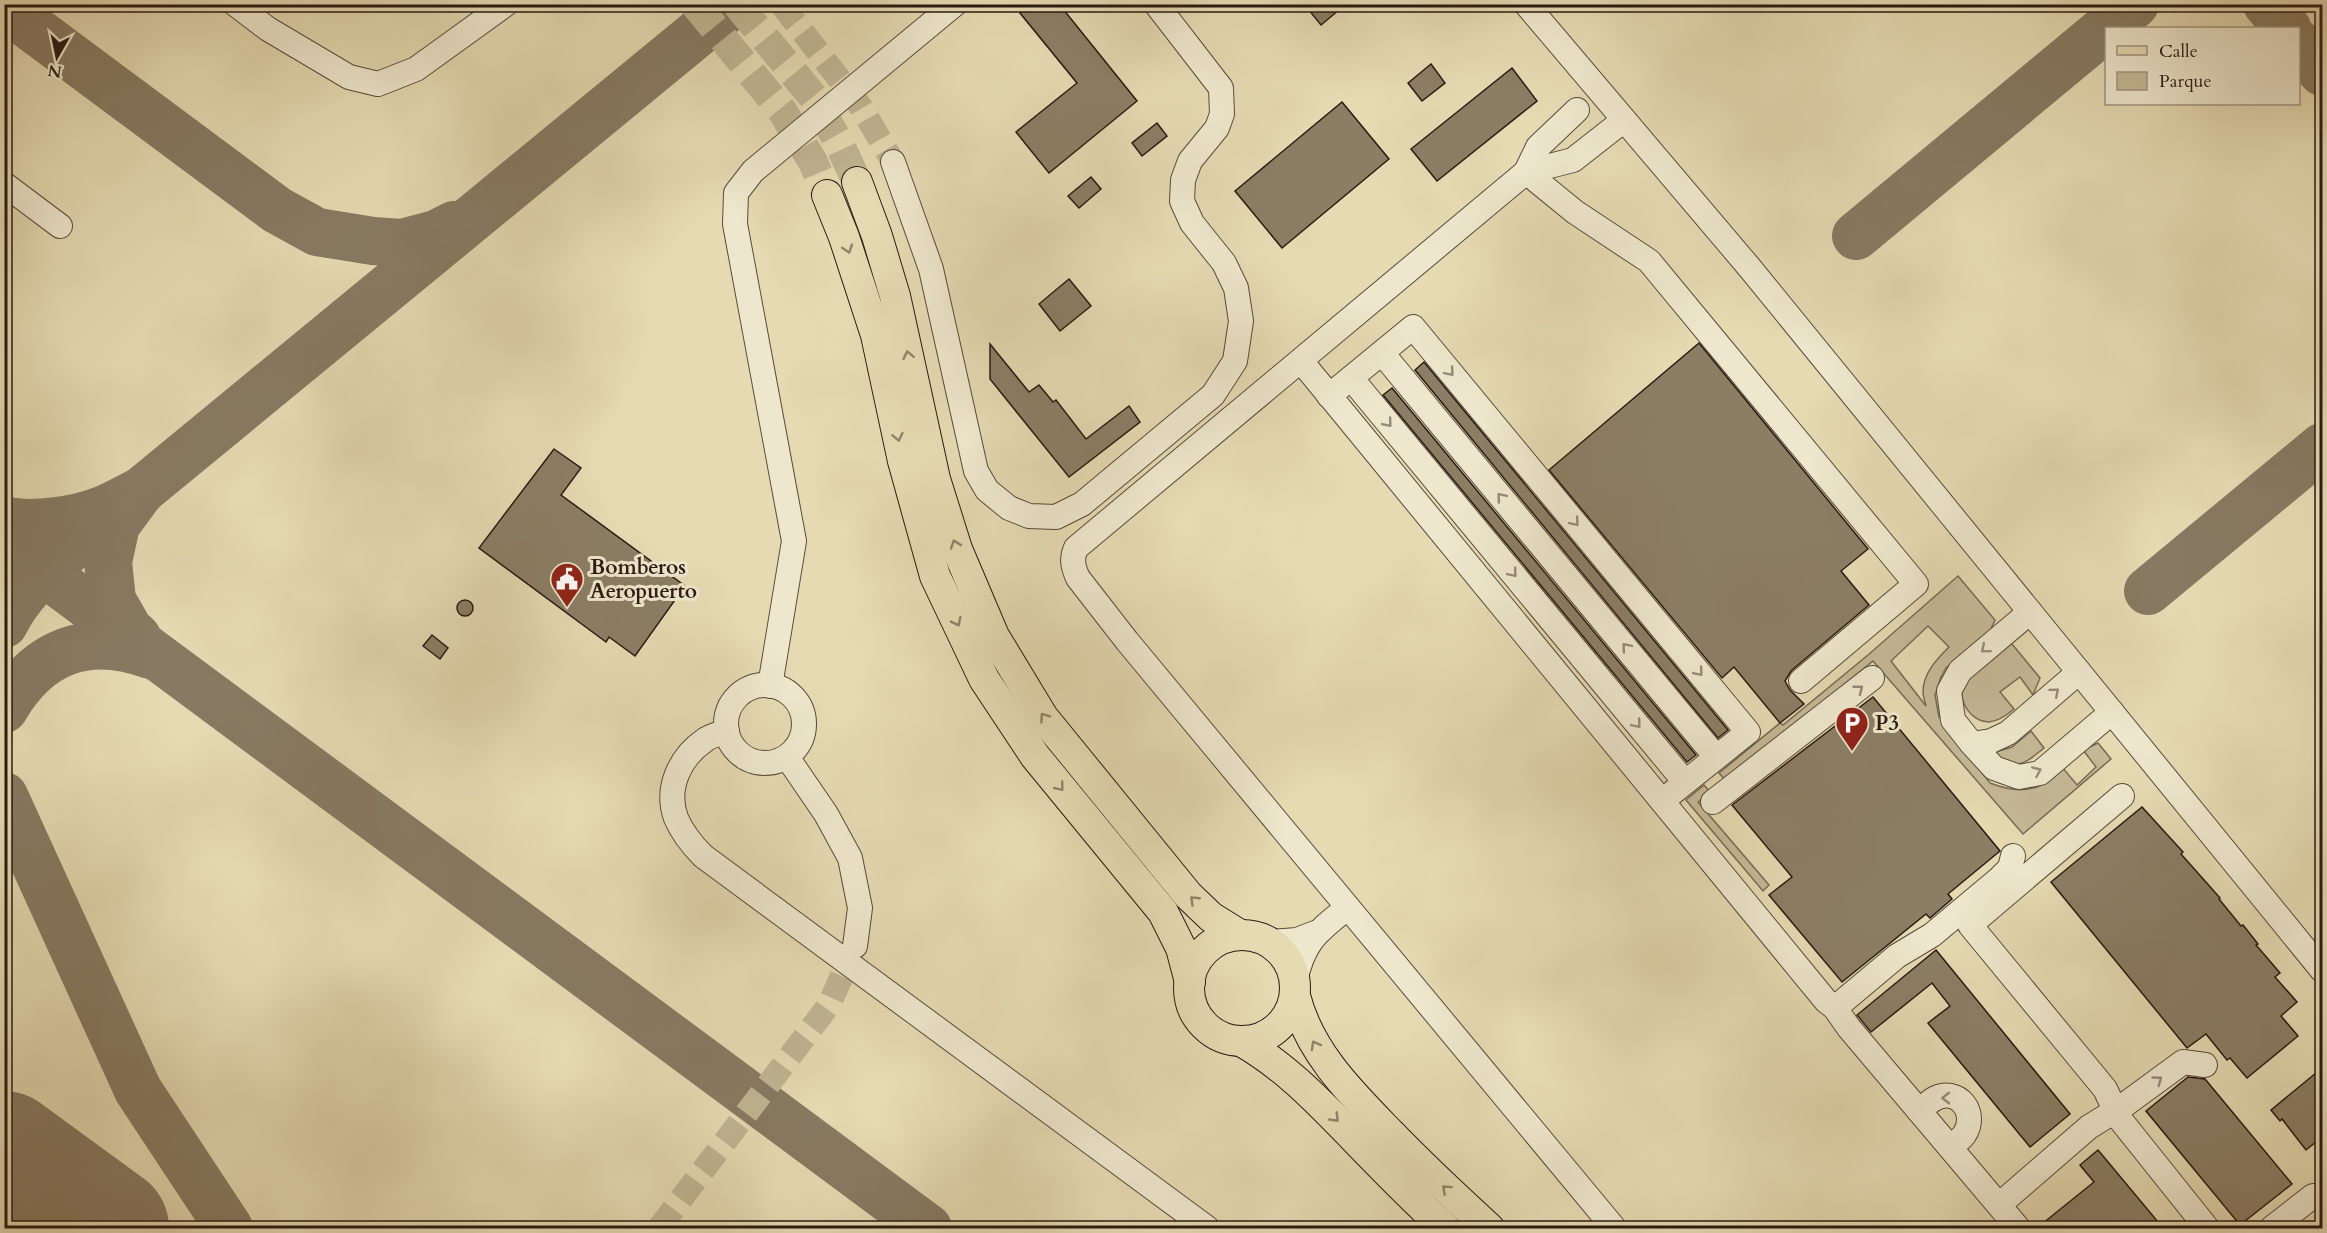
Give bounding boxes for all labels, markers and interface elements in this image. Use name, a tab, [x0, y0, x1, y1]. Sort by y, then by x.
north arrow	[27, 27, 87, 87]
legend	[2105, 27, 2300, 105]
text: Calle	[2159, 39, 2198, 64]
text: N	[46, 59, 63, 83]
text: Parque	[2159, 69, 2212, 94]
one-way arrow	[841, 243, 853, 254]
one-way arrow	[902, 350, 915, 360]
one-way arrow	[1443, 365, 1454, 376]
one-way arrow	[1381, 416, 1392, 427]
one-way arrow	[891, 432, 904, 442]
one-way arrow	[1498, 493, 1509, 504]
one-way arrow	[1567, 515, 1578, 526]
one-way arrow	[950, 539, 963, 550]
place label: Bomberos Aeropuerto	[590, 553, 697, 606]
public building icon: Bomberos Aeropuerto	[549, 561, 585, 608]
one-way arrow	[1505, 566, 1516, 577]
one-way arrow	[949, 616, 961, 627]
one-way arrow	[1981, 642, 1992, 653]
one-way arrow	[1622, 643, 1633, 654]
one-way arrow	[1692, 665, 1703, 676]
one-way arrow	[1852, 685, 1863, 696]
one-way arrow	[2048, 688, 2059, 699]
parking icon: P3	[1834, 705, 1870, 752]
place label: P3	[1875, 709, 1899, 738]
one-way arrow	[1040, 713, 1051, 724]
one-way arrow	[1630, 717, 1641, 728]
one-way arrow	[2031, 766, 2042, 778]
one-way arrow	[1053, 780, 1064, 791]
one-way arrow	[1190, 896, 1200, 907]
one-way arrow	[1311, 1041, 1322, 1051]
one-way arrow	[2152, 1076, 2163, 1087]
one-way arrow	[1941, 1092, 1950, 1104]
one-way arrow	[1327, 1110, 1338, 1121]
one-way arrow	[1442, 1185, 1453, 1196]

